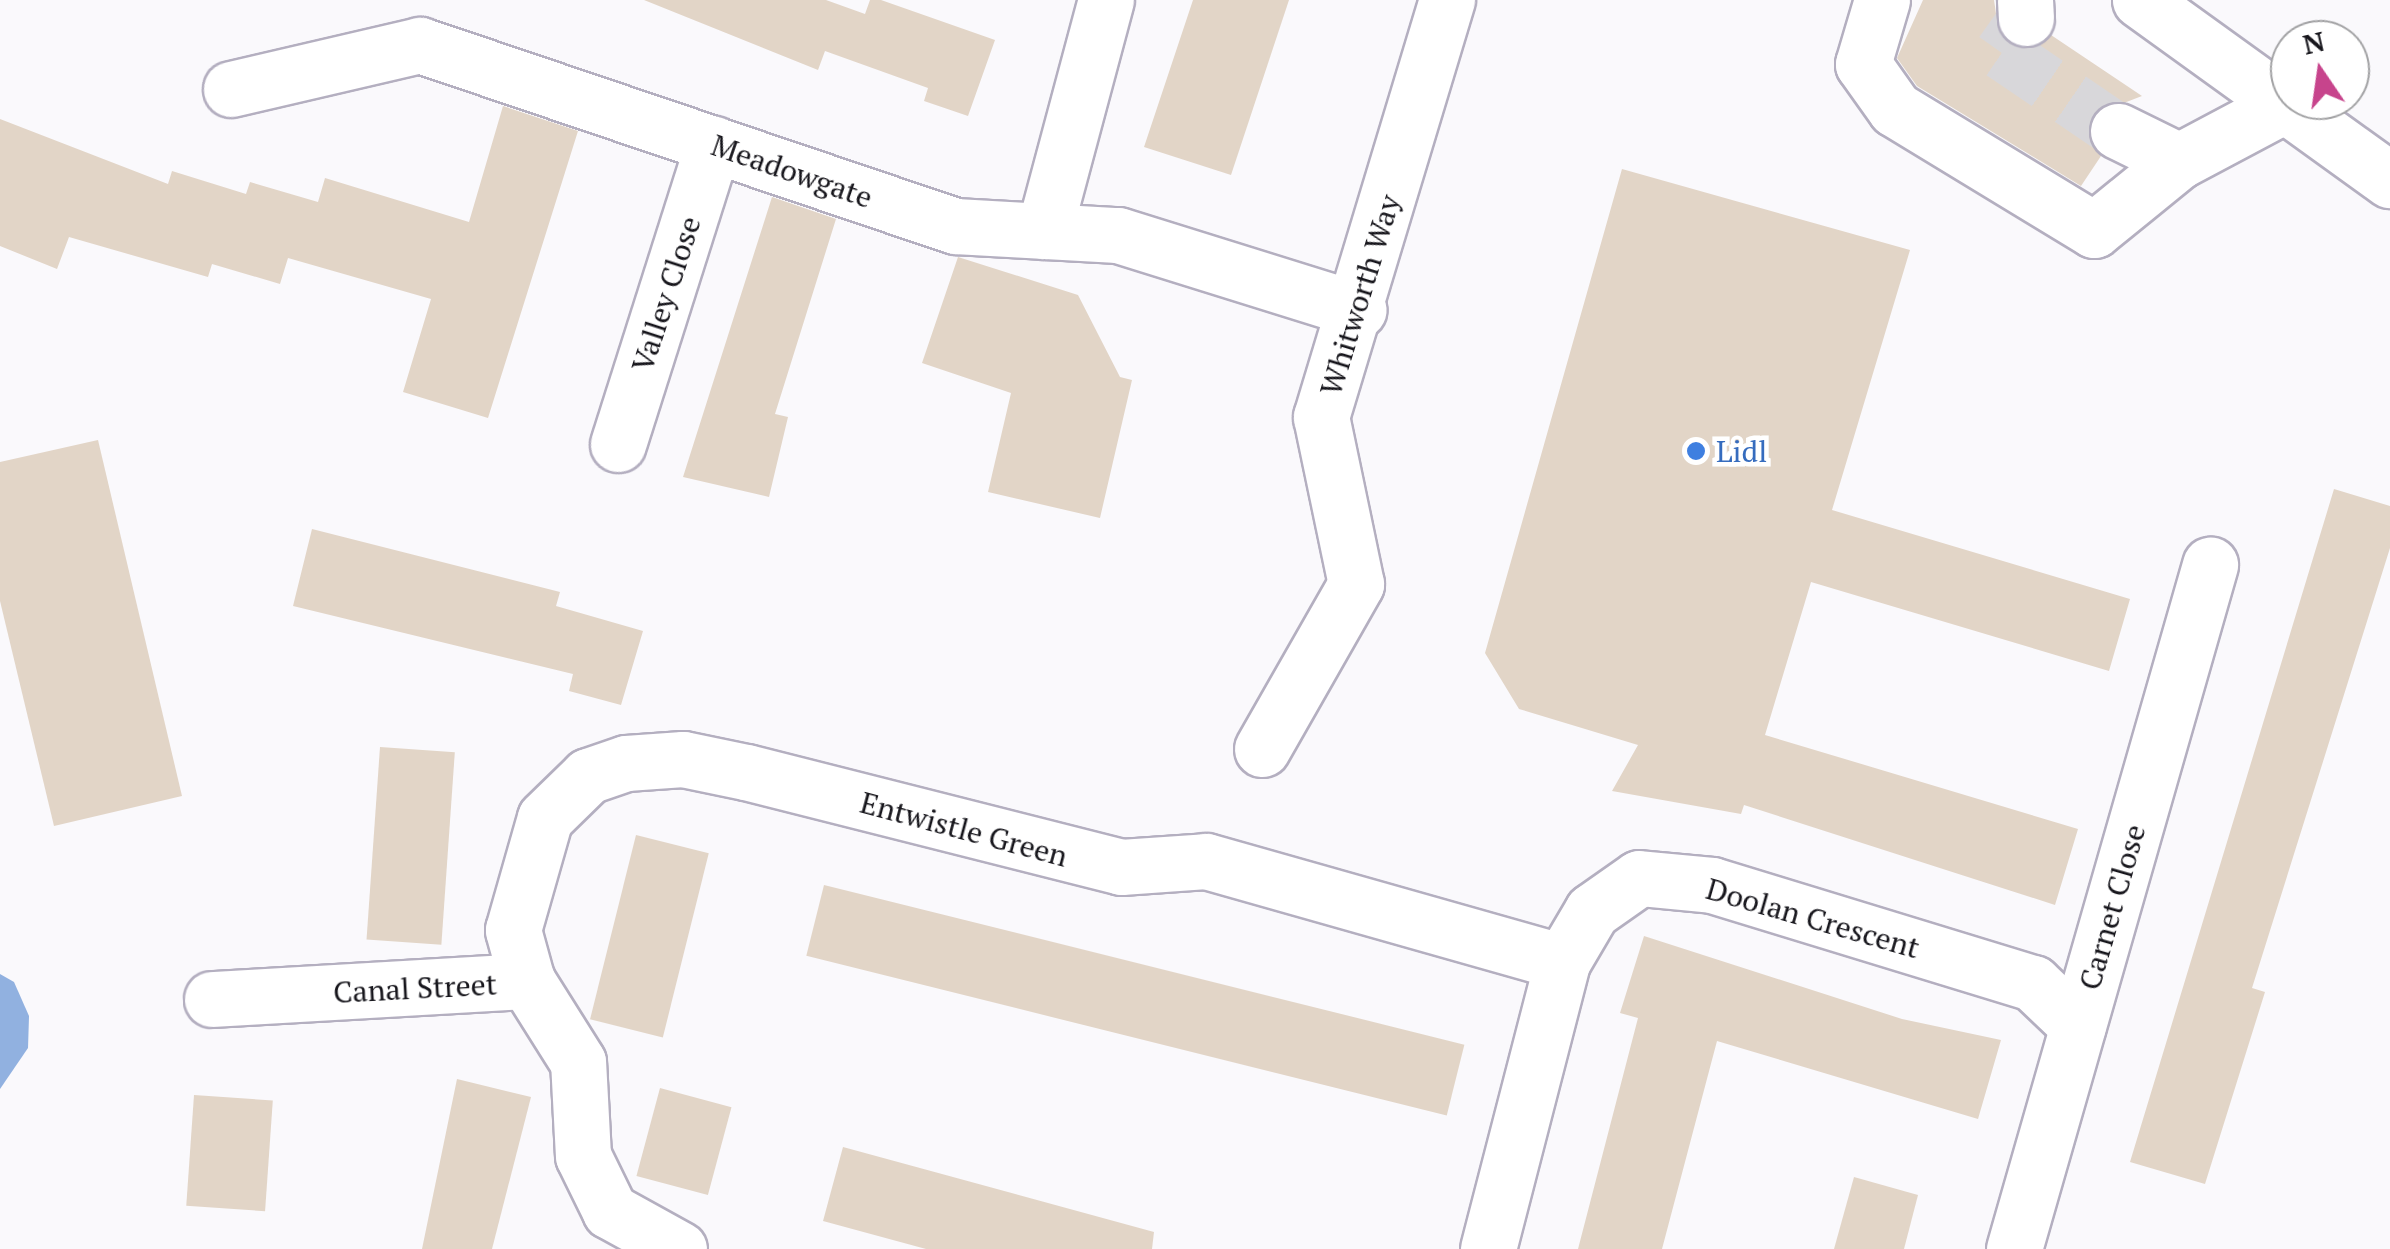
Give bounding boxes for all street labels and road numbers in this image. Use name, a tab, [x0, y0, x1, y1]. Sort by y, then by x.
street label: Meadowgate	[707, 127, 877, 215]
street label: Whitworth Way	[1312, 190, 1408, 400]
street label: Valley Close	[624, 212, 708, 376]
street label: Entwistle Green	[856, 784, 1072, 874]
street label: Carnet Close	[2071, 820, 2153, 994]
street label: Doolan Crescent	[1702, 870, 1924, 966]
street label: Canal Street	[332, 966, 498, 1010]

